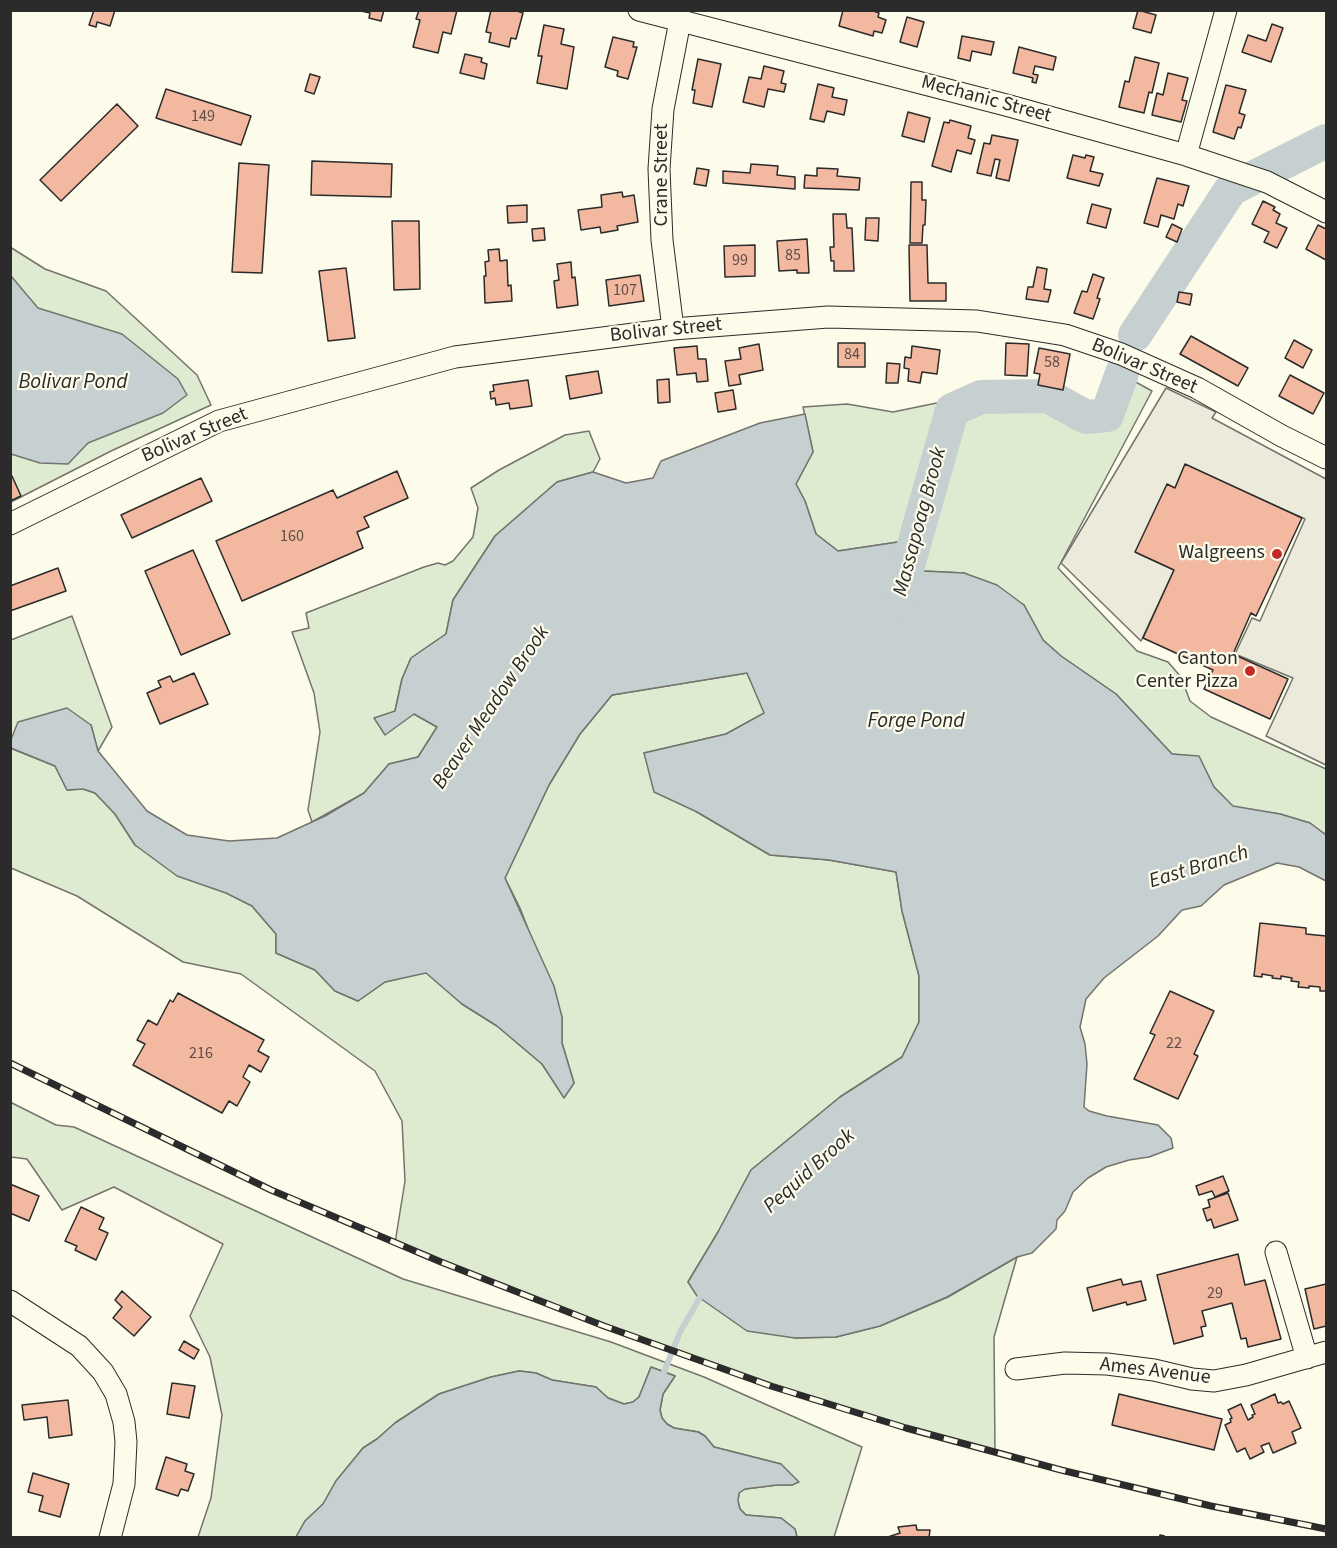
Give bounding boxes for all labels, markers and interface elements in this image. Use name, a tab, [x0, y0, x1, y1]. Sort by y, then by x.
street label: Mechanic Street	[918, 71, 1054, 129]
house number: 149	[191, 107, 215, 127]
street label: Crane Street	[651, 124, 675, 226]
house number: 85	[785, 246, 801, 266]
house number: 99	[732, 251, 748, 271]
house number: 107	[613, 281, 637, 301]
street label: Bolivar Street	[609, 313, 723, 349]
street label: Bolivar Street	[1087, 334, 1201, 400]
house number: 84	[844, 345, 860, 365]
house number: 58	[1044, 353, 1060, 373]
water label: Bolivar Pond	[18, 370, 128, 396]
street label: Bolivar Street	[138, 403, 252, 469]
water label: Massapoag Brook	[889, 445, 953, 599]
house number: 160	[280, 527, 304, 547]
place label: Walgreens	[1178, 542, 1265, 566]
marker: Walgreens	[1270, 547, 1284, 561]
water label: Beaver Meadow Brook	[428, 622, 556, 794]
place label: Canton Center Pizza	[1136, 648, 1238, 695]
marker: Canton Center Pizza	[1243, 664, 1257, 678]
water label: Forge Pond	[867, 709, 965, 735]
water label: East Branch	[1146, 841, 1252, 895]
house number: 22	[1166, 1034, 1182, 1054]
house number: 216	[189, 1044, 213, 1064]
water label: Pequid Brook	[759, 1124, 861, 1220]
house number: 29	[1207, 1284, 1223, 1304]
street label: Ames Avenue	[1098, 1353, 1212, 1391]

